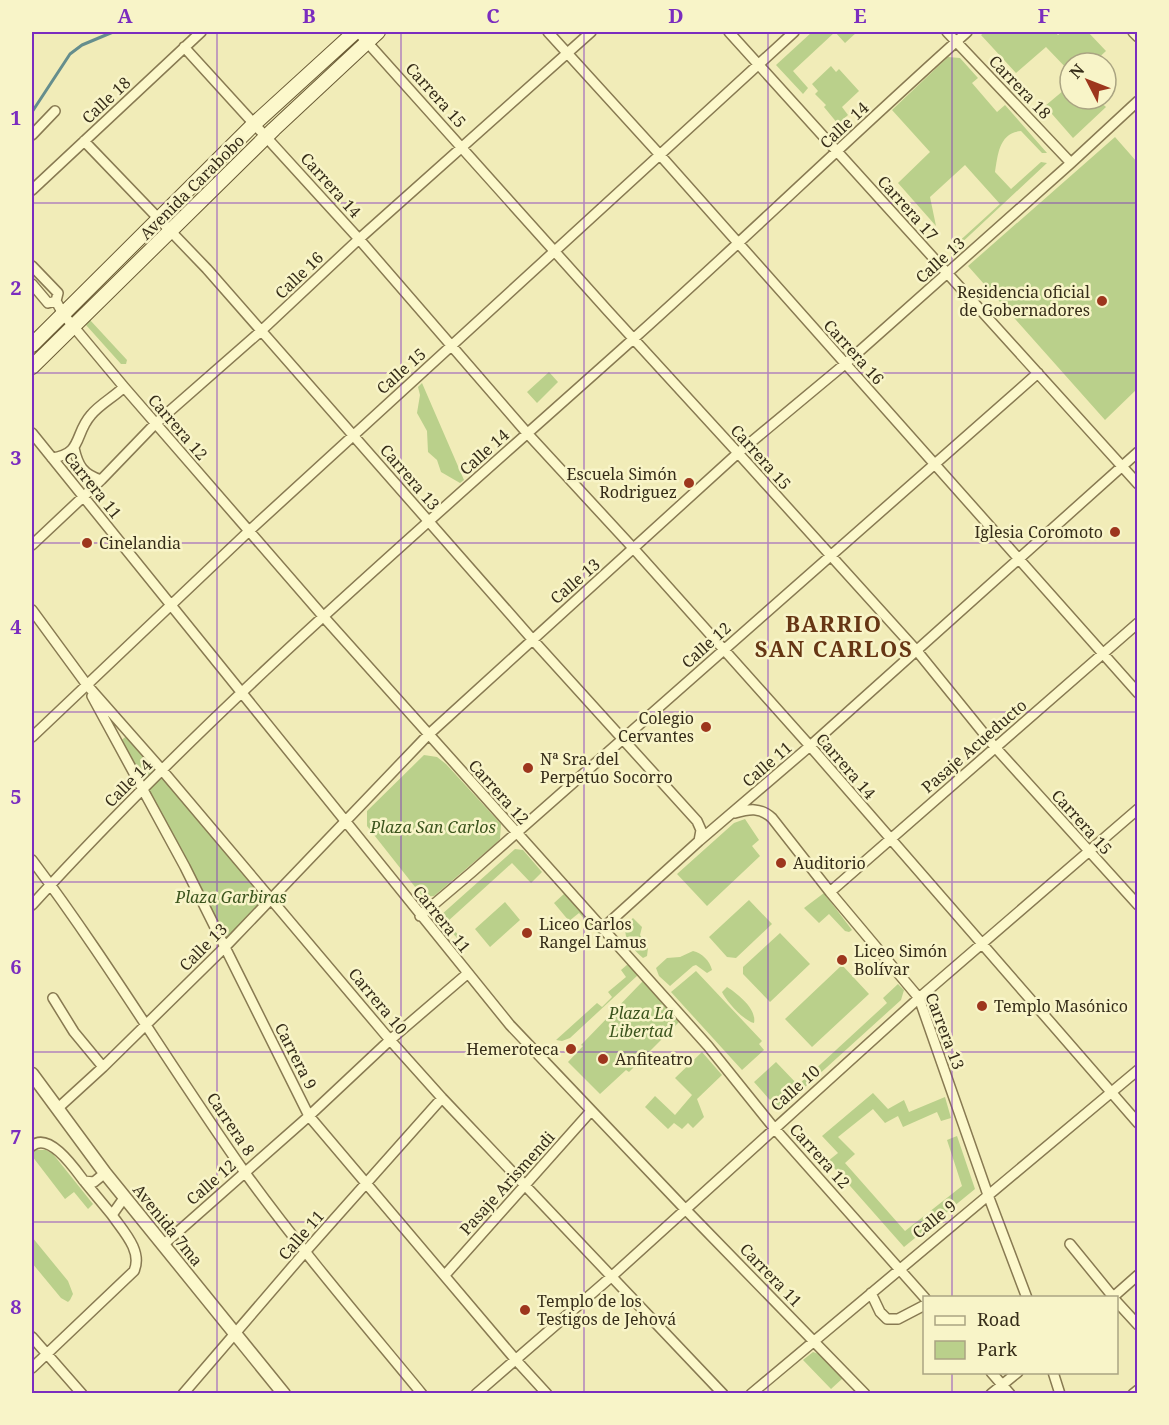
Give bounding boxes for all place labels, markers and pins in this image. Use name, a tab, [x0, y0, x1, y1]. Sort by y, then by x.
place label: Residencia oficial de Gobernadores	[957, 281, 1090, 321]
marker: Residencia oficial de Gobernadores	[1095, 294, 1109, 308]
place label: Escuela Simón Rodriguez	[567, 463, 677, 503]
marker: Escuela Simón Rodriguez	[682, 476, 696, 490]
place label: Iglesia Coromoto	[974, 521, 1103, 543]
marker: Iglesia Coromoto	[1108, 525, 1122, 539]
place label: Cinelandia	[99, 532, 181, 554]
marker: Cinelandia	[80, 536, 94, 550]
place label: Colegio Cervantes	[618, 707, 694, 747]
marker: Colegio Cervantes	[699, 720, 713, 734]
place label: Nª Sra. del Perpetuo Socorro	[540, 748, 673, 788]
marker: Nª Sra. del Perpetuo Socorro	[521, 761, 535, 775]
place label: Auditorio	[793, 852, 866, 874]
marker: Auditorio	[774, 856, 788, 870]
place label: Liceo Carlos Rangel Lamus	[539, 913, 647, 953]
marker: Liceo Carlos Rangel Lamus	[520, 926, 534, 940]
place label: Liceo Simón Bolívar	[854, 940, 947, 980]
marker: Liceo Simón Bolívar	[835, 953, 849, 967]
place label: Templo Masónico	[994, 995, 1128, 1017]
marker: Templo Masónico	[975, 999, 989, 1013]
place label: Hemeroteca	[466, 1038, 559, 1060]
marker: Hemeroteca	[564, 1042, 578, 1056]
place label: Anfiteatro	[615, 1048, 693, 1070]
marker: Anfiteatro	[596, 1052, 610, 1066]
place label: Templo de los Testigos de Jehová	[537, 1290, 676, 1330]
marker: Templo de los Testigos de Jehová	[518, 1303, 532, 1317]

